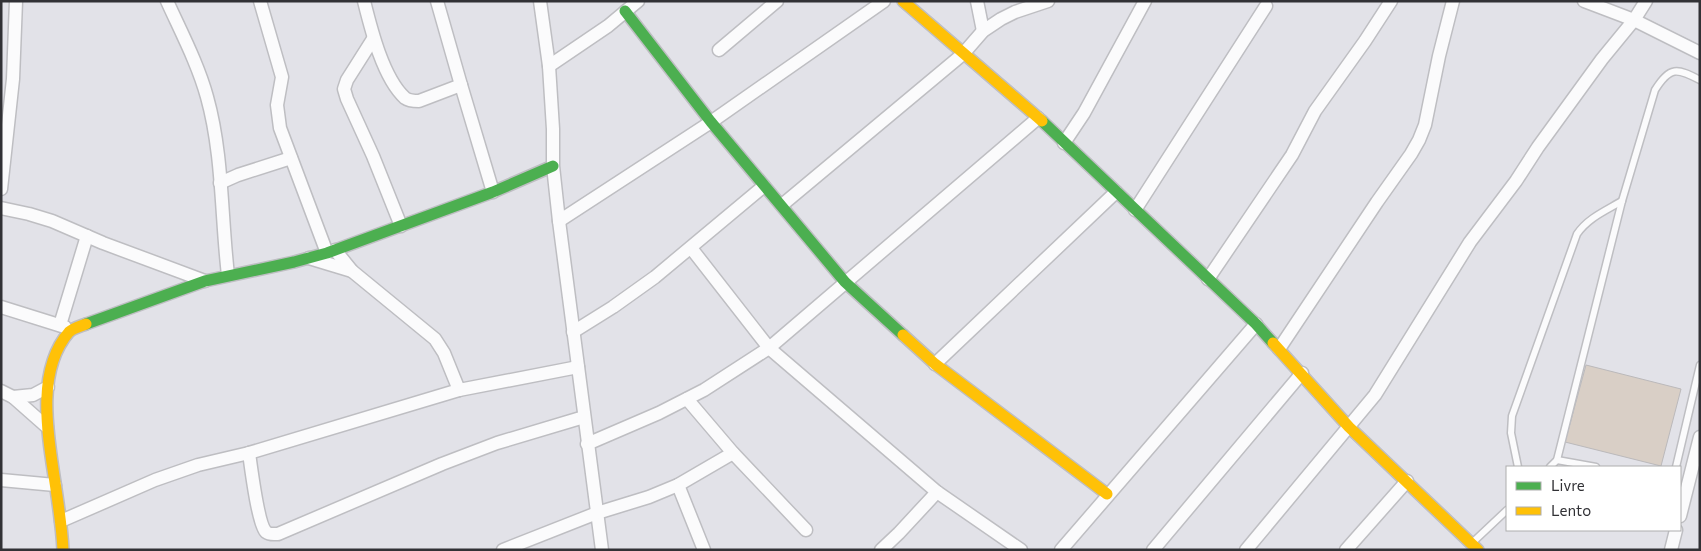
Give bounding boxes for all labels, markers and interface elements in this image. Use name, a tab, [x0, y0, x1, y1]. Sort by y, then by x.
legend	[1506, 466, 1681, 531]
text: Livre	[1551, 476, 1585, 494]
text: Lento	[1551, 501, 1591, 519]

